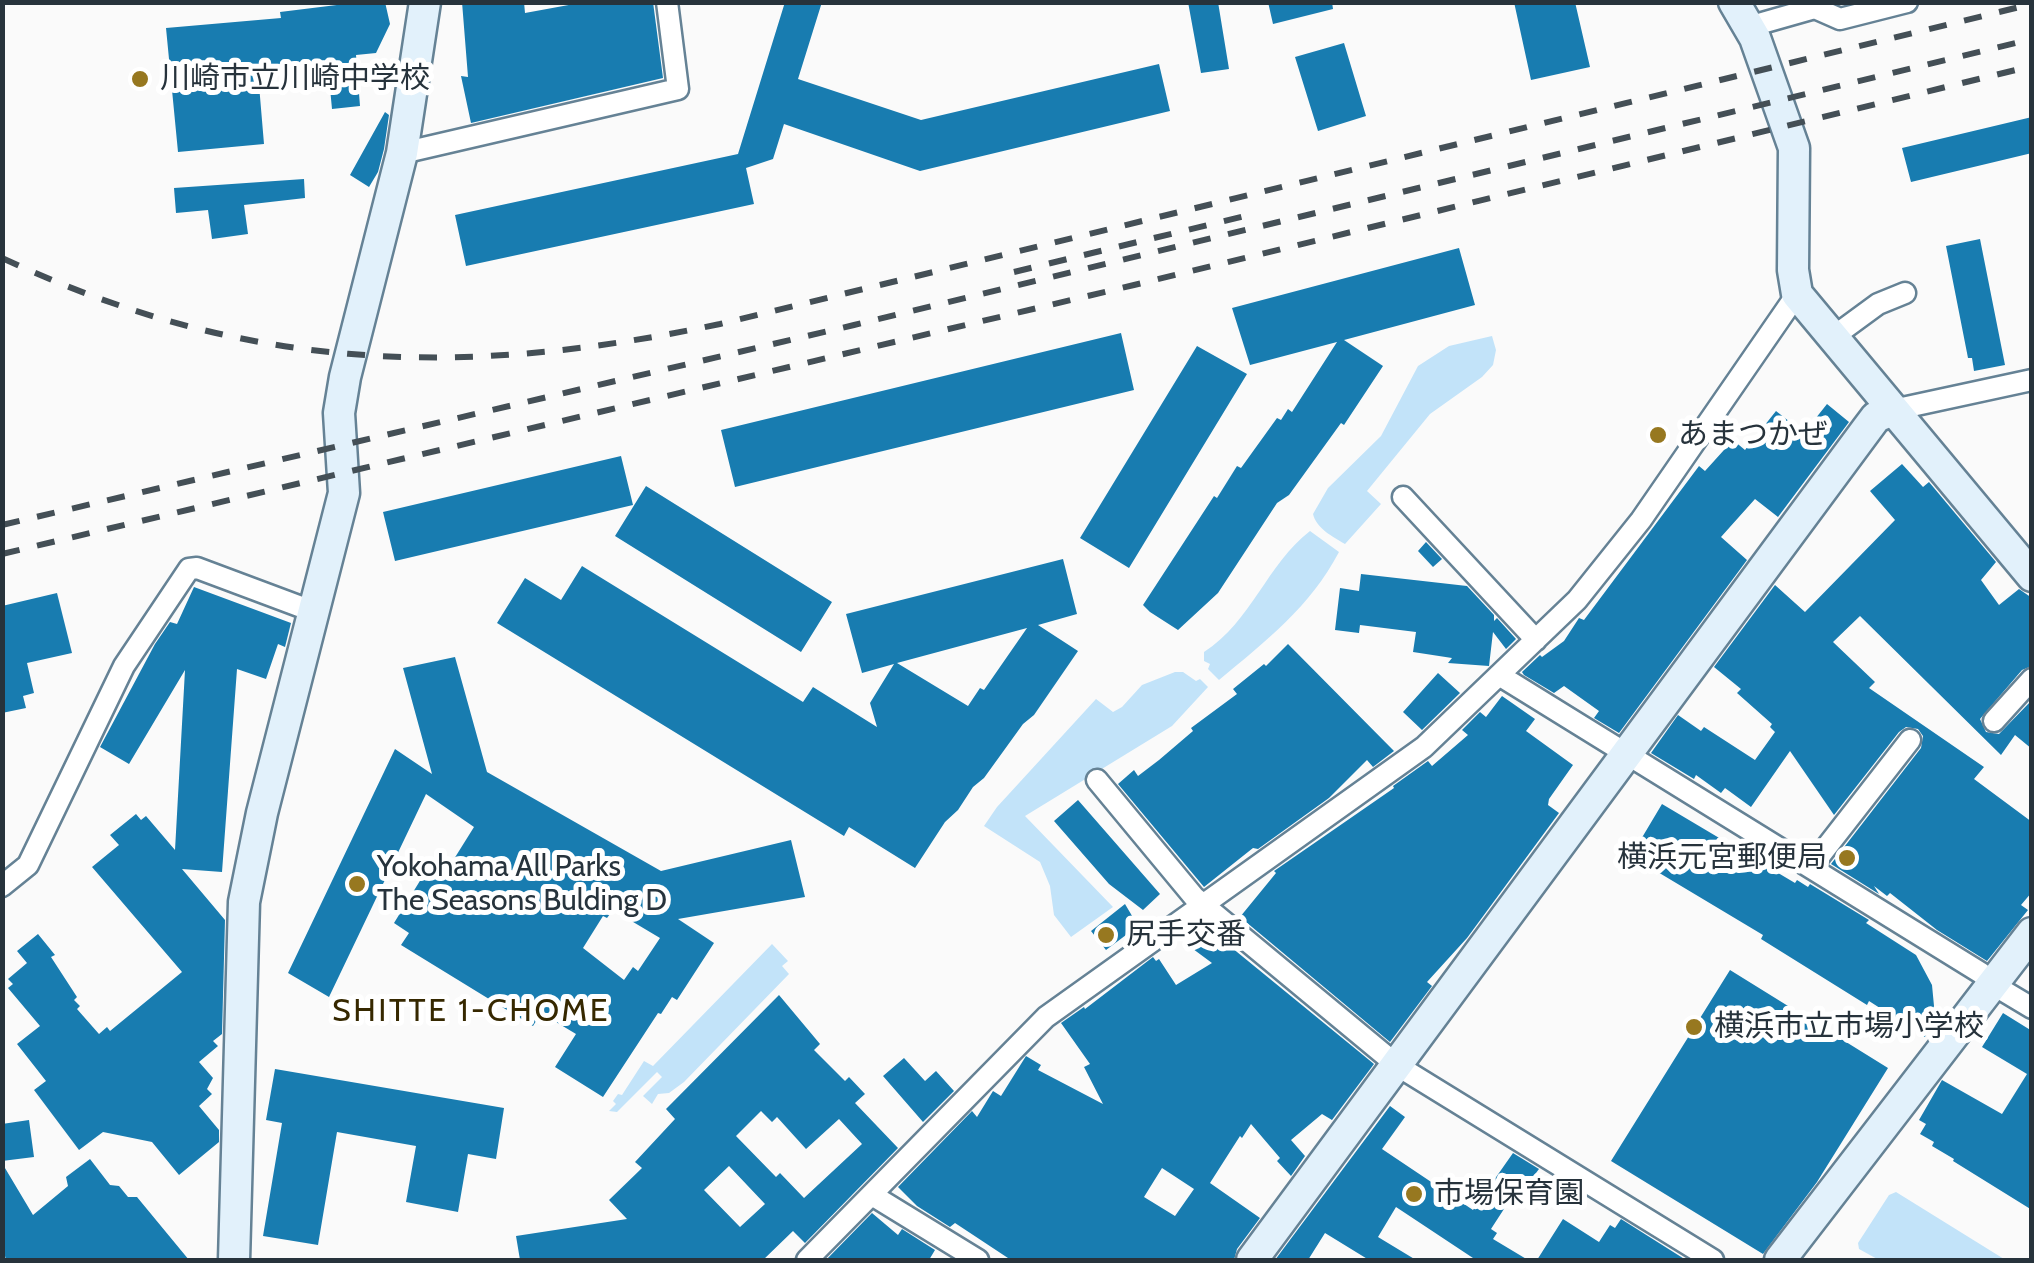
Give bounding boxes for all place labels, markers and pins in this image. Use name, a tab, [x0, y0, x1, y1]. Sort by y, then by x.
place label: 川崎市立川崎中学校	[160, 61, 430, 97]
marker: 川崎市立川崎中学校	[129, 68, 151, 90]
place label: あまつかぜ	[1678, 417, 1828, 453]
marker: あまつかぜ	[1647, 424, 1669, 446]
place label: 横浜元宮郵便局	[1617, 840, 1827, 876]
marker: 横浜元宮郵便局	[1836, 847, 1858, 869]
place label: Yokohama All Parks The Seasons Bulding D	[377, 849, 667, 920]
marker: Yokohama All Parks The Seasons Bulding D	[346, 873, 368, 895]
place label: 尻手交番	[1126, 917, 1246, 953]
marker: 尻手交番	[1095, 924, 1117, 946]
place label: 横浜市立市場小学校	[1714, 1009, 1984, 1045]
marker: 横浜市立市場小学校	[1683, 1016, 1705, 1038]
place label: 市場保育園	[1434, 1176, 1584, 1212]
marker: 市場保育園	[1403, 1183, 1425, 1205]

